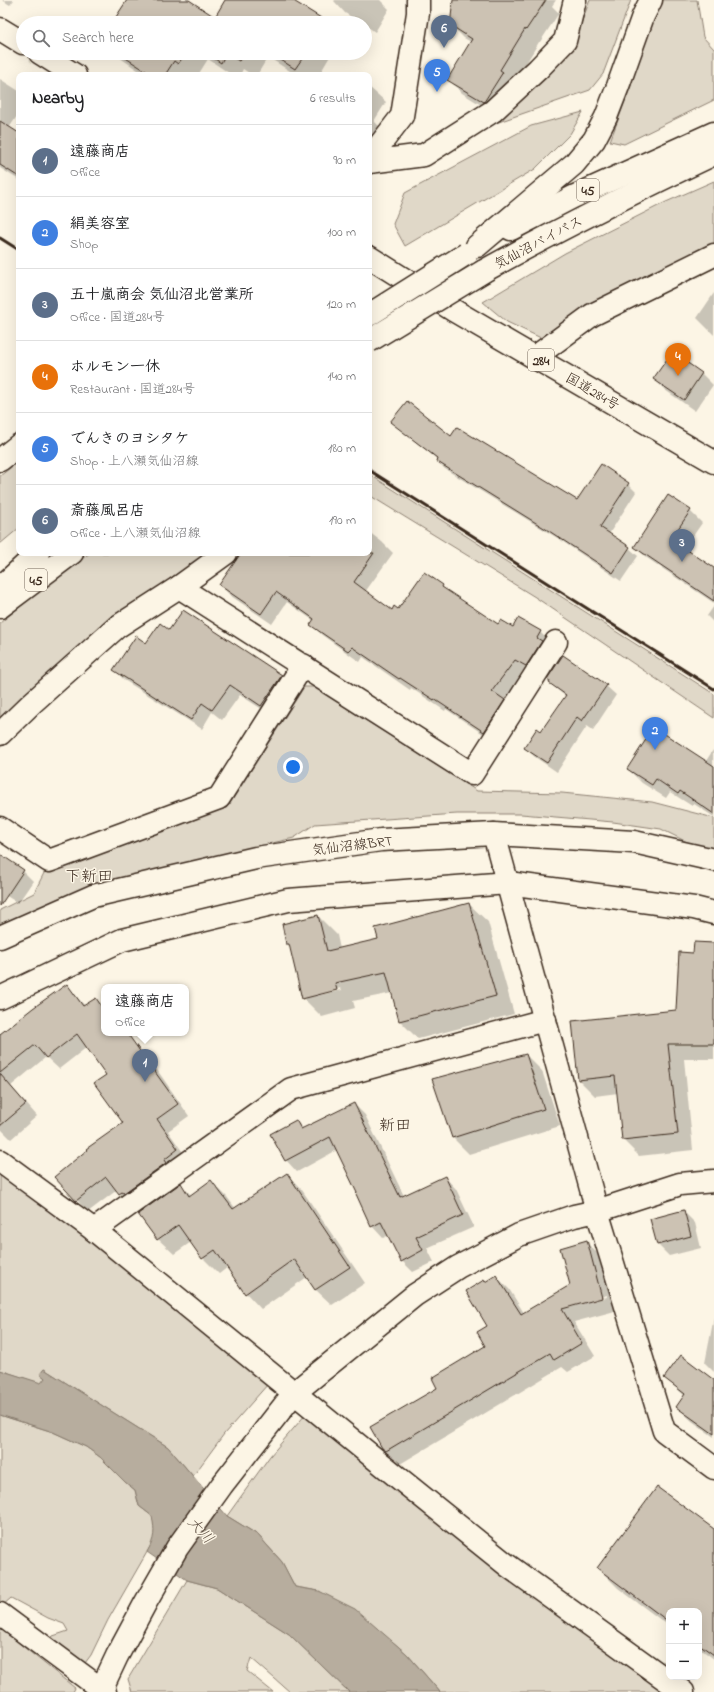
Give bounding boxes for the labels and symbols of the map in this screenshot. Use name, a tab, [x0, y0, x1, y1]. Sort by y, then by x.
pin: 6	[431, 15, 457, 48]
pin: 5	[424, 59, 450, 92]
road number: 45	[577, 179, 599, 201]
street label: 気仙沼バイパス	[491, 211, 587, 276]
pin: 4	[665, 343, 691, 376]
road number: 284	[528, 349, 554, 371]
street label: 国道284号	[561, 368, 623, 416]
pin: 3	[669, 529, 695, 562]
road number: 45	[25, 569, 47, 591]
pin: 2	[642, 717, 668, 750]
your location	[283, 757, 303, 777]
street label: 気仙沼線BRT	[311, 831, 394, 862]
district label: 下新田	[65, 865, 113, 889]
pin: 1	[132, 1049, 158, 1082]
district label: 新田	[379, 1114, 411, 1138]
water label: 大川	[182, 1512, 219, 1549]

